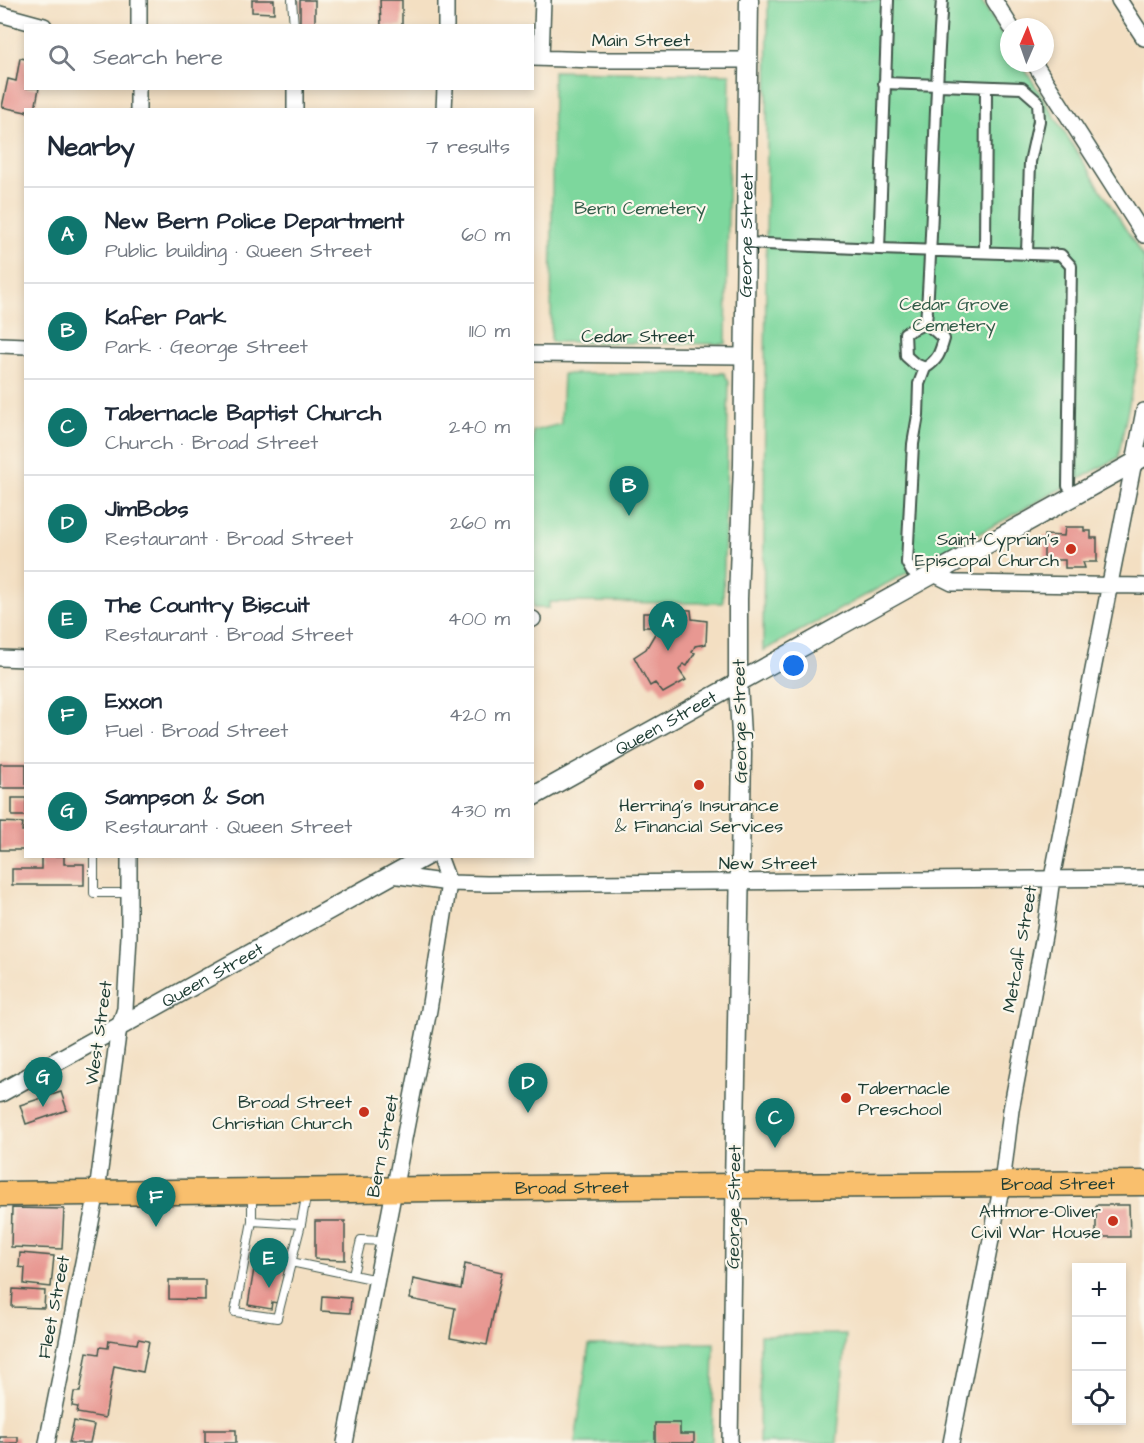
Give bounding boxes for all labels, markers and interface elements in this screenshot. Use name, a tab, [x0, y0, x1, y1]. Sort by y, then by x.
north arrow	[1000, 18, 1054, 72]
search box	[24, 24, 534, 90]
street label: Main Street	[592, 28, 691, 53]
icon: search	[45, 41, 78, 74]
text: Search here	[93, 42, 223, 73]
text: Nearby	[48, 129, 135, 165]
text: 7 results	[426, 133, 510, 161]
street label: George Street	[733, 172, 759, 298]
park label: Bern Cemetery	[574, 196, 706, 222]
text: New Bern Police Department	[105, 206, 404, 237]
text: A	[61, 221, 74, 249]
text: 60 m	[461, 221, 510, 249]
text: Public building · Queen Street	[105, 237, 372, 265]
park label: Cedar Grove Cemetery	[899, 292, 1009, 339]
text: Kafer Park	[105, 302, 226, 333]
text: B	[60, 317, 75, 345]
text: 110 m	[469, 317, 510, 345]
street label: Cedar Street	[581, 324, 695, 349]
text: Park · George Street	[105, 333, 308, 361]
text: Tabernacle Baptist Church	[105, 398, 381, 429]
text: C	[60, 413, 75, 441]
text: 240 m	[449, 413, 510, 441]
text: Church · Broad Street	[105, 429, 318, 457]
pin: B	[610, 466, 648, 516]
text: JimBobs	[105, 494, 189, 525]
text: D	[61, 509, 74, 537]
text: 260 m	[450, 509, 510, 537]
text: Restaurant · Broad Street	[105, 525, 353, 553]
place label: Saint Cyprian's Episcopal Church	[915, 527, 1059, 573]
marker: Saint Cyprian's Episcopal Church	[1064, 542, 1078, 556]
text: The Country Biscuit	[105, 590, 310, 621]
pin: A	[648, 602, 688, 651]
text: E	[62, 605, 73, 633]
text: 400 m	[448, 605, 510, 633]
text: Restaurant · Broad Street	[105, 621, 353, 649]
your location	[779, 651, 808, 680]
street label: George Street	[726, 658, 755, 783]
street label: Queen Street	[610, 684, 722, 761]
text: Exxon	[105, 686, 162, 717]
text: F	[61, 701, 74, 729]
text: 420 m	[449, 701, 510, 729]
text: Fuel · Broad Street	[105, 717, 288, 745]
marker: Herring's Insurance & Financial Services	[692, 778, 706, 792]
text: Sampson & Son	[105, 782, 264, 813]
place label: Herring's Insurance & Financial Services	[615, 793, 783, 839]
text: G	[61, 797, 74, 825]
text: 430 m	[450, 797, 510, 825]
text: Restaurant · Queen Street	[105, 813, 352, 841]
street label: New Street	[719, 851, 818, 876]
street label: Metcalf Street	[997, 883, 1044, 1015]
street label: Queen Street	[157, 936, 269, 1013]
street label: West Street	[79, 978, 119, 1087]
pin: G	[24, 1058, 63, 1107]
pin: D	[508, 1064, 548, 1113]
place label: Tabernacle Preschool	[858, 1076, 951, 1122]
place label: Broad Street Christian Church	[212, 1090, 353, 1136]
marker: Tabernacle Preschool	[839, 1091, 853, 1105]
street label: Bern Street	[361, 1092, 405, 1200]
pin: C	[756, 1098, 794, 1148]
marker: Broad Street Christian Church	[357, 1105, 371, 1119]
street label: George Street	[720, 1144, 749, 1269]
street label: Broad Street	[1001, 1171, 1116, 1197]
street label: Broad Street	[515, 1174, 630, 1201]
pin: F	[136, 1178, 176, 1227]
place label: Attmore-Oliver Civil War House	[971, 1199, 1101, 1245]
marker: Attmore-Oliver Civil War House	[1106, 1214, 1120, 1228]
pin: E	[250, 1238, 288, 1288]
street label: Fleet Street	[32, 1252, 76, 1361]
map controls	[1072, 1263, 1126, 1425]
button: +	[1072, 1263, 1126, 1317]
button: −	[1072, 1317, 1126, 1371]
button: locate	[1072, 1371, 1126, 1425]

